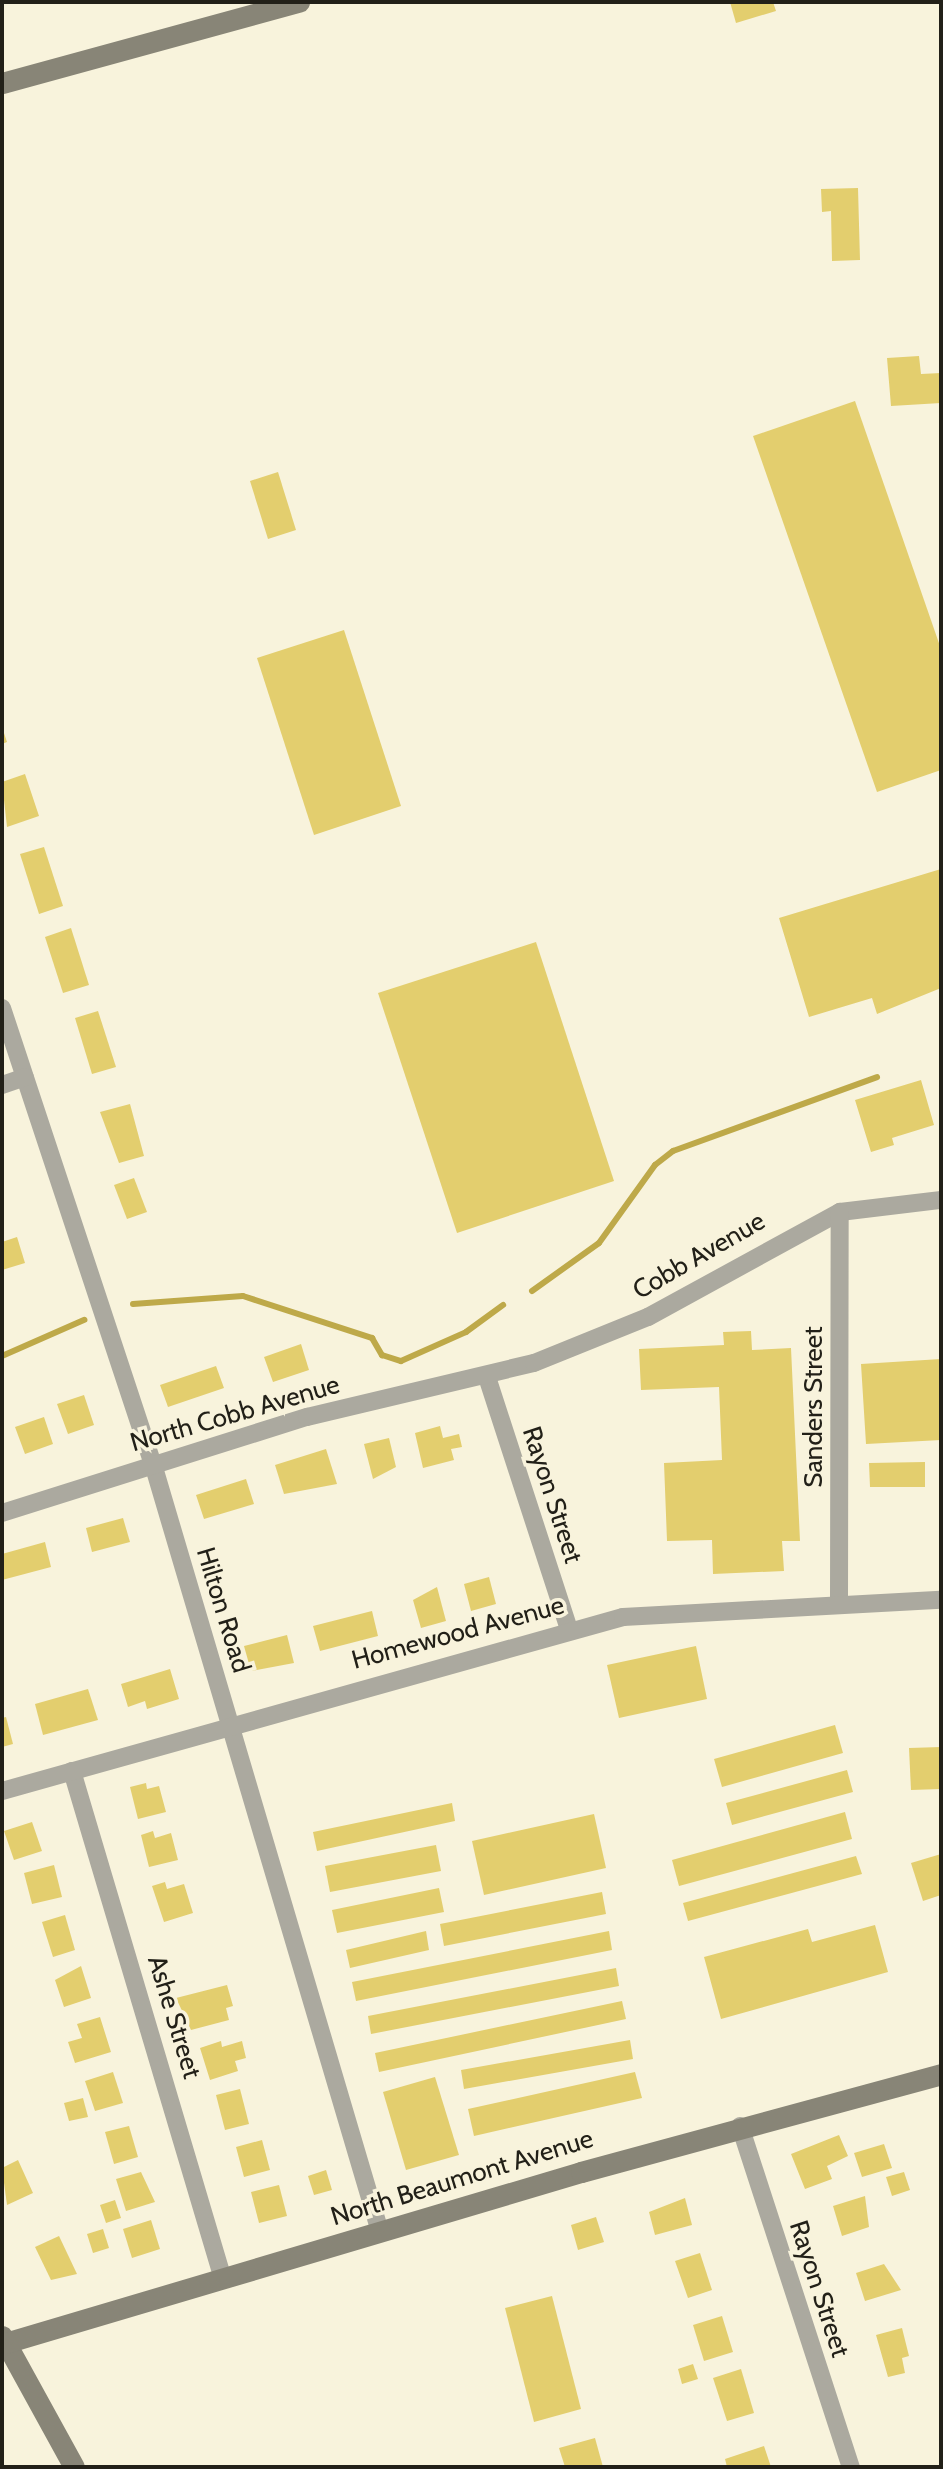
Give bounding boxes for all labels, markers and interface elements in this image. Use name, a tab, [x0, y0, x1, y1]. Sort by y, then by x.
street label: Cobb Avenue	[628, 1206, 770, 1306]
street label: Sanders Street	[798, 1326, 830, 1488]
street label: North Cobb Avenue	[127, 1369, 343, 1459]
street label: Rayon Street	[515, 1423, 589, 1567]
street label: Hilton Road	[189, 1544, 257, 1676]
street label: Homewood Avenue	[348, 1590, 568, 1676]
street label: Ashe Street	[141, 1952, 207, 2082]
street label: North Beaumont Avenue	[327, 2123, 597, 2233]
street label: Rayon Street	[782, 2217, 856, 2361]

